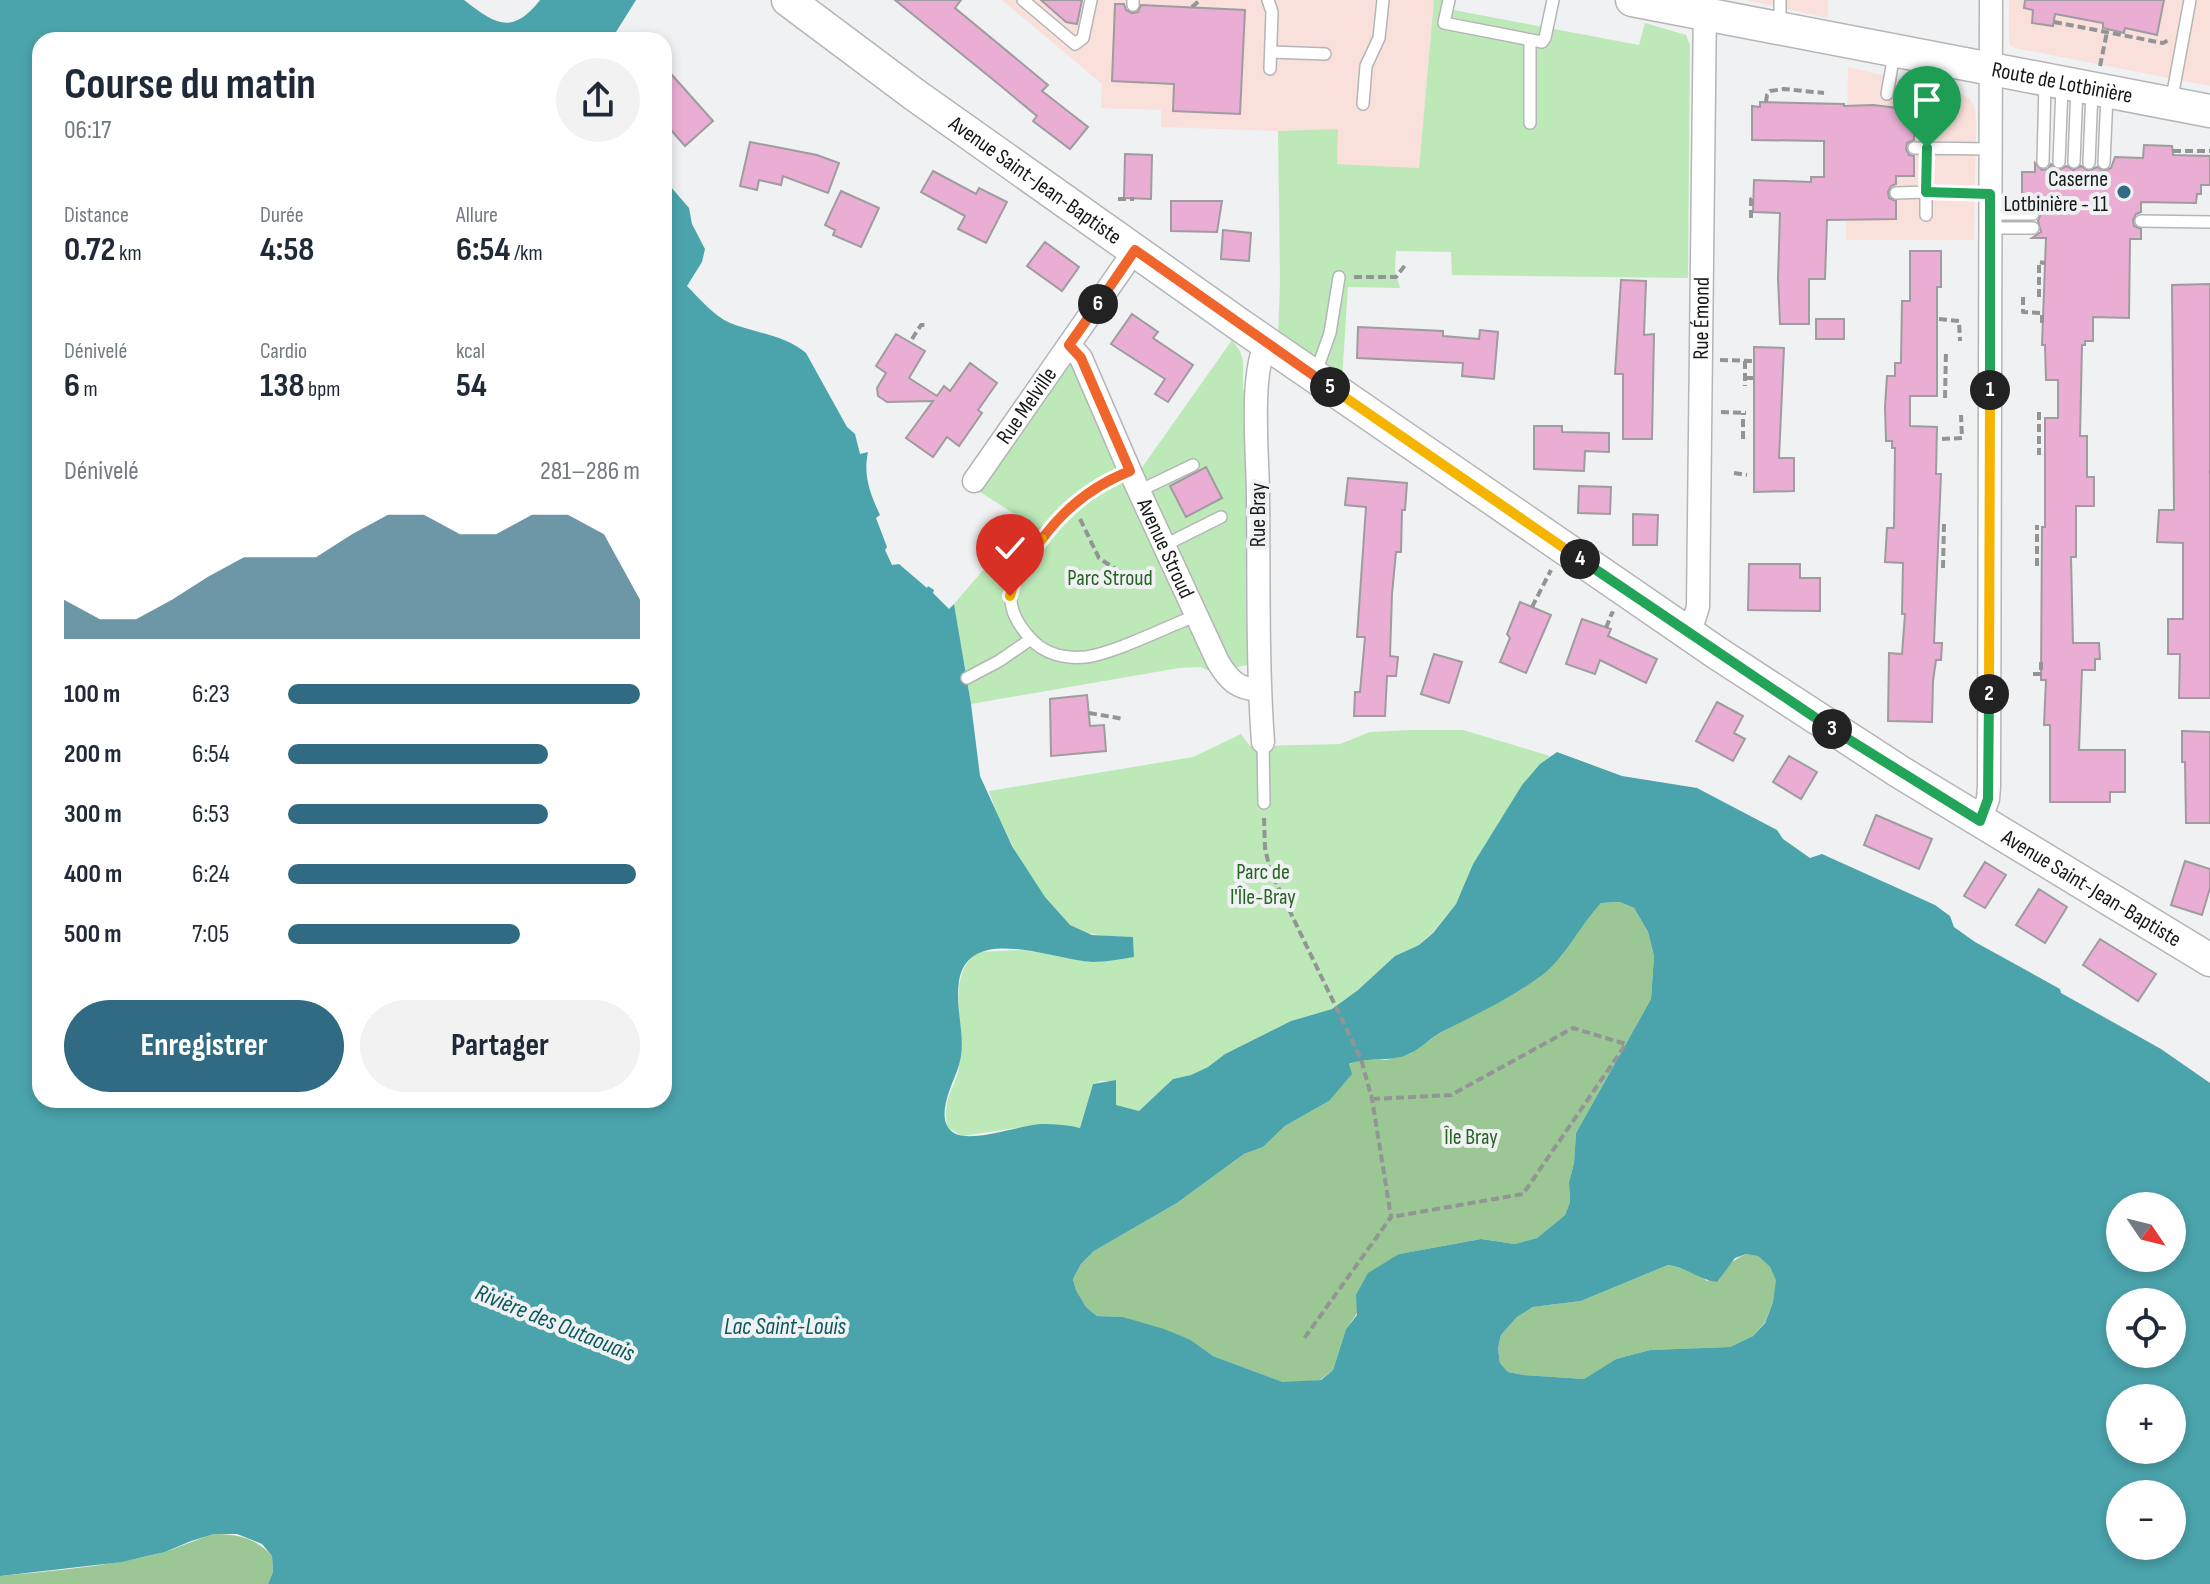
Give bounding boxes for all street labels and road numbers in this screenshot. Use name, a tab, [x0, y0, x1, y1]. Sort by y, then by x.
street label: Route de Lotbinière	[1989, 56, 2135, 109]
street label: Avenue Saint-Jean-Baptiste	[943, 109, 1127, 250]
street label: Rue Émond	[1687, 277, 1715, 360]
street label: Rue Melville	[991, 362, 1063, 449]
street label: Rue Bray	[1245, 482, 1272, 547]
street label: Avenue Stroud	[1130, 493, 1200, 603]
street label: Avenue Saint-Jean-Baptiste	[1996, 823, 2186, 953]

